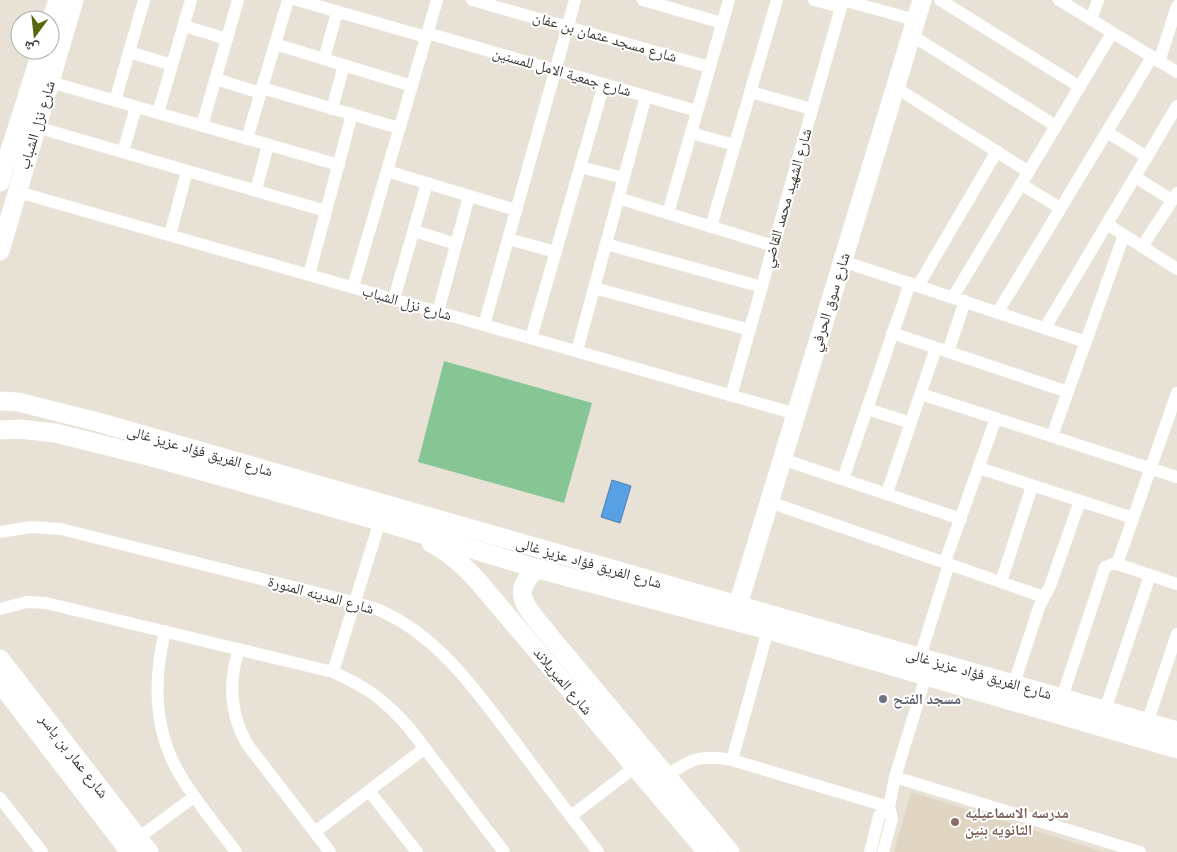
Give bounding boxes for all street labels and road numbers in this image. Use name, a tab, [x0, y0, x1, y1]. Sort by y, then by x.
street label: شارع مسجد عثمان بن عفان	[531, 7, 679, 67]
street label: شارع جمعية الامل للمسنين	[490, 43, 634, 101]
street label: شارع نزل الشباب	[14, 78, 60, 172]
street label: شارع الشهيد محمد القاضي	[758, 126, 818, 270]
street label: شارع سوق الحرفي	[805, 250, 856, 354]
street label: شارع نزل الشباب	[360, 281, 454, 325]
street label: شارع الفريق فؤاد عزيز غالى	[125, 421, 275, 481]
street label: شارع الفريق فؤاد عزيز غالى	[514, 533, 664, 593]
street label: شارع المدينه المنورة	[266, 571, 376, 619]
street label: شارع الميريلاند	[529, 643, 597, 719]
street label: شارع الفريق فؤاد عزيز غالى	[904, 644, 1054, 704]
street label: شارع عمار بن ياسر	[34, 709, 113, 802]

